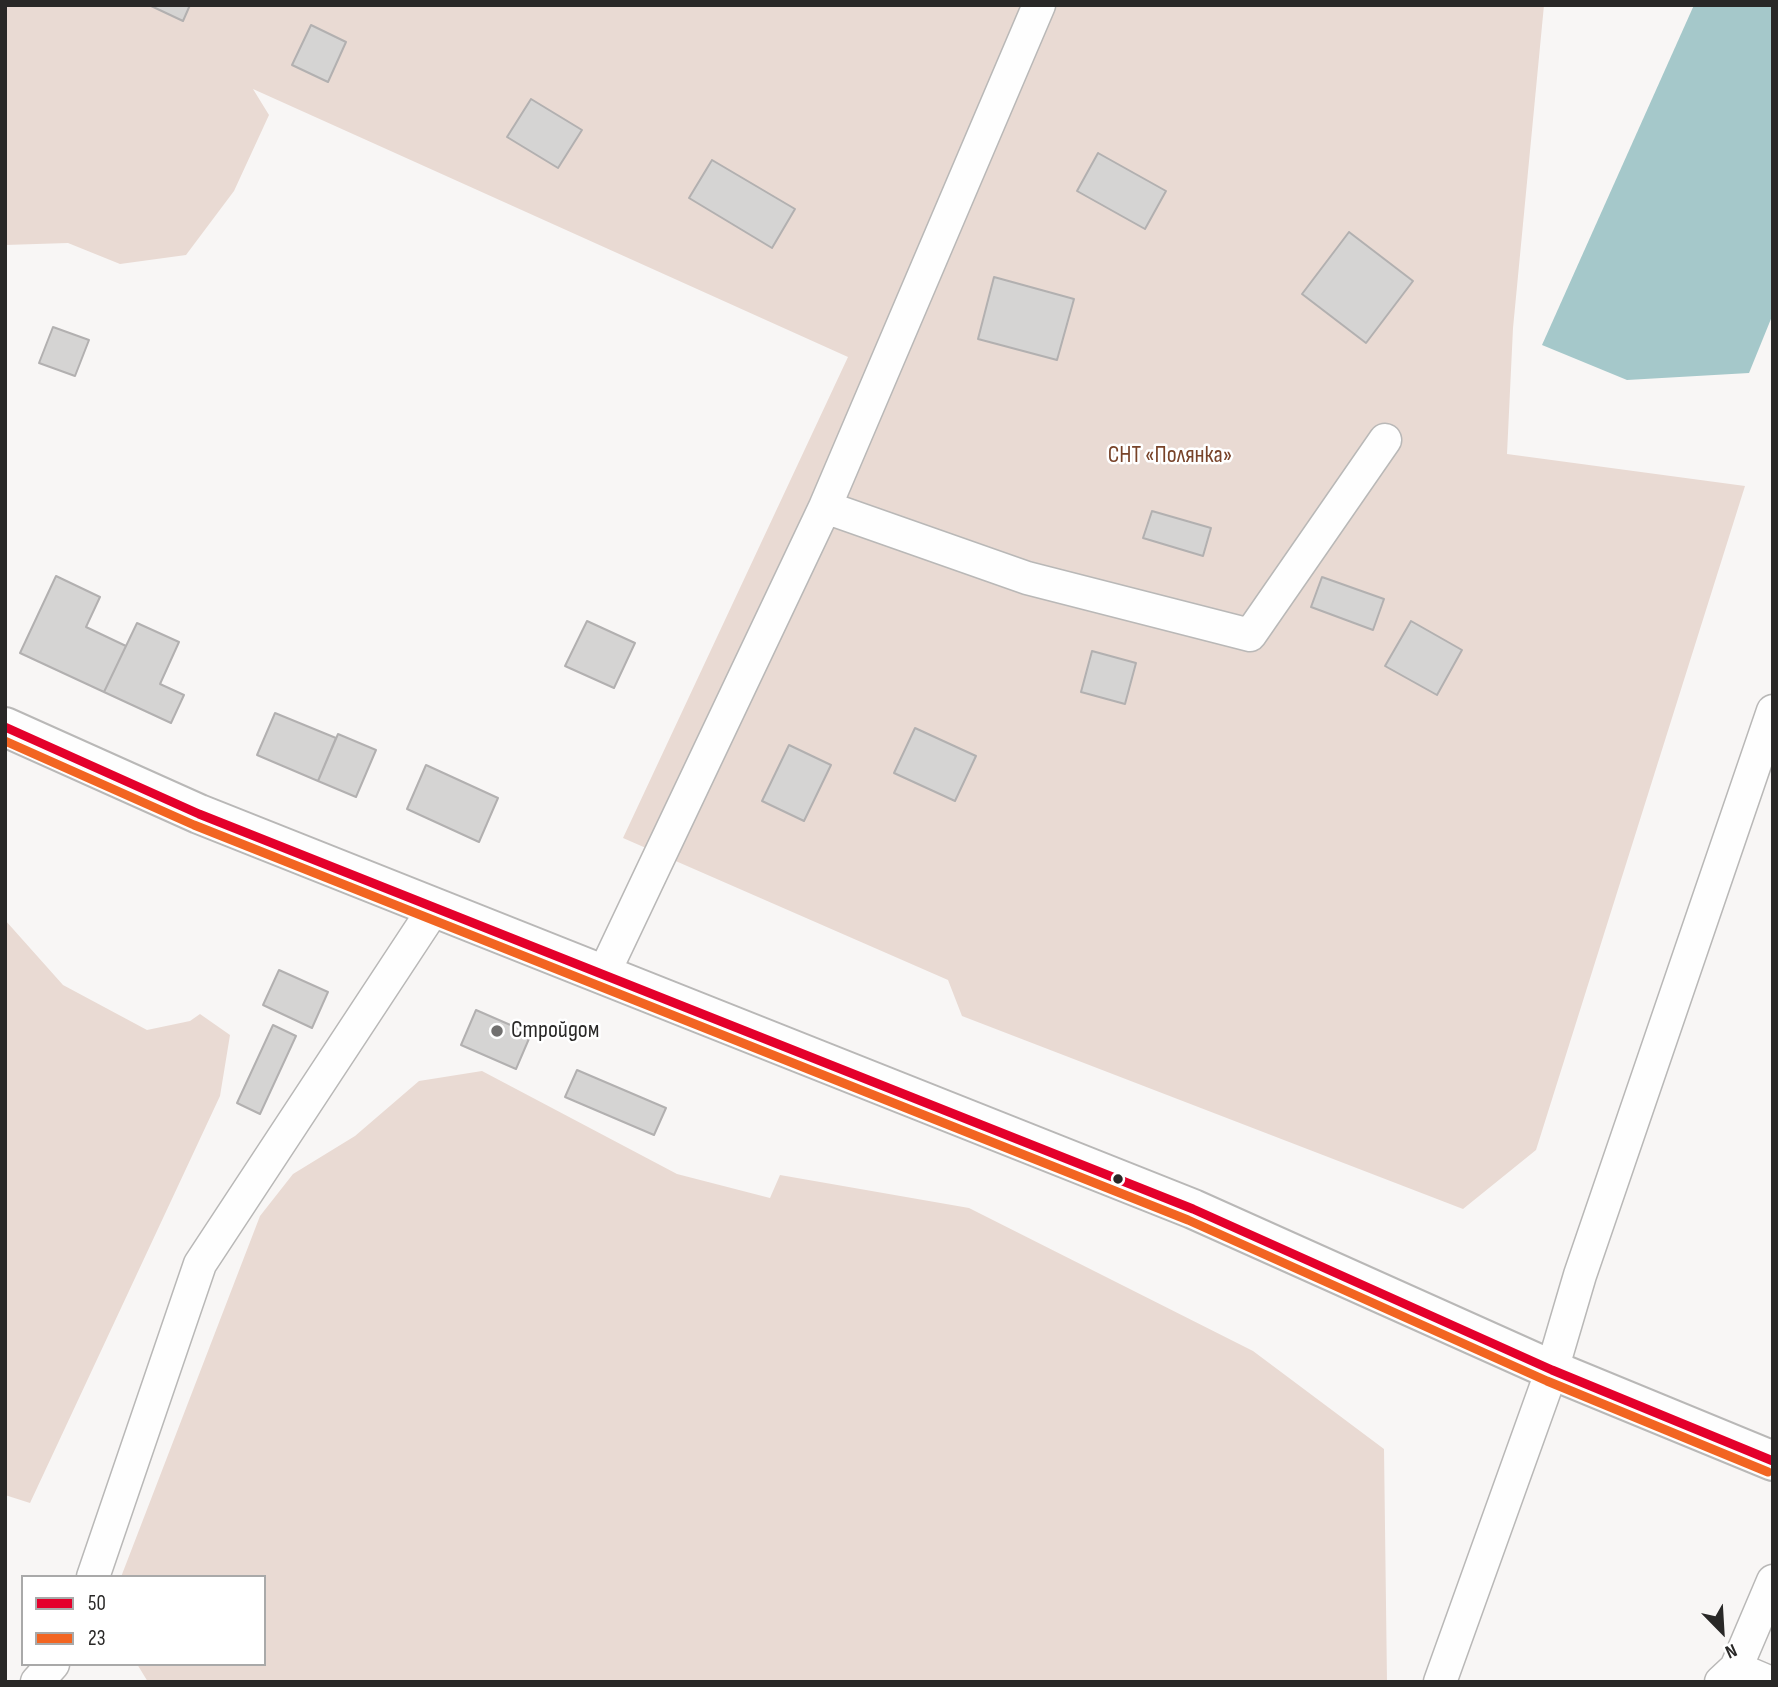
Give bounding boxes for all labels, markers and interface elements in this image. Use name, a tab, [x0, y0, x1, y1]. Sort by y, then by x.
park label: СНТ «Полянка»	[1108, 442, 1232, 470]
place label: Стройдом	[511, 1017, 599, 1045]
marker: Стройдом	[489, 1023, 505, 1039]
unlabelled marker	[1111, 1172, 1125, 1186]
legend	[21, 1575, 266, 1666]
text: 50	[88, 1591, 106, 1616]
north arrow	[1687, 1596, 1757, 1666]
text: 23	[88, 1626, 106, 1651]
text: N	[1721, 1638, 1740, 1663]

